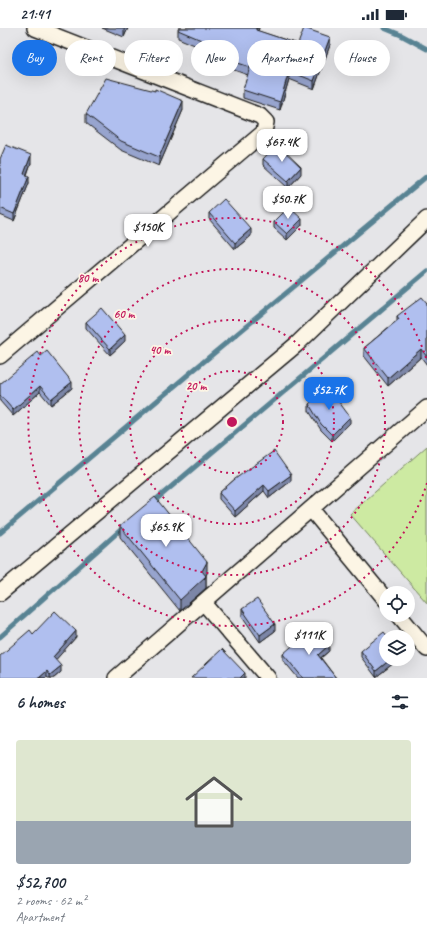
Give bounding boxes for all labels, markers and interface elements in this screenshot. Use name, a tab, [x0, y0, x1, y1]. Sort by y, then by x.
text: 21:41	[20, 5, 50, 24]
chip: Buy	[12, 40, 57, 76]
chip: Rent	[65, 40, 116, 76]
chip: Filters	[124, 40, 183, 76]
chip: New	[191, 40, 239, 76]
chip: Apartment	[247, 40, 326, 76]
chip: House	[334, 40, 390, 76]
pin: $67.4K	[249, 129, 315, 163]
text: $67.4K	[266, 134, 298, 150]
pin: $50.7K	[255, 186, 321, 220]
text: $50.7K	[272, 191, 304, 207]
pin: $150K	[120, 214, 176, 248]
text: $150K	[133, 219, 163, 235]
text: 80 m	[78, 270, 99, 286]
text: 60 m	[114, 306, 136, 322]
text: 40 m	[150, 342, 171, 358]
pin: $52.7K	[296, 377, 362, 411]
text: 20 m	[186, 378, 207, 394]
text: $52.7K	[313, 382, 345, 398]
centre of rings	[225, 415, 239, 429]
pin: $65.9K	[133, 514, 199, 548]
text: $65.9K	[150, 519, 182, 535]
map controls	[379, 586, 415, 666]
button: locate	[379, 586, 415, 622]
pin: $111K	[281, 622, 337, 656]
text: $111K	[294, 627, 324, 643]
button: layers	[379, 630, 415, 666]
icon: filters	[389, 691, 411, 713]
text: 6 homes	[16, 692, 64, 713]
icon: home	[178, 766, 250, 838]
text: $52,700	[16, 872, 65, 893]
text: 2 rooms · 62 m²	[16, 893, 86, 909]
text: Apartment	[16, 909, 64, 925]

